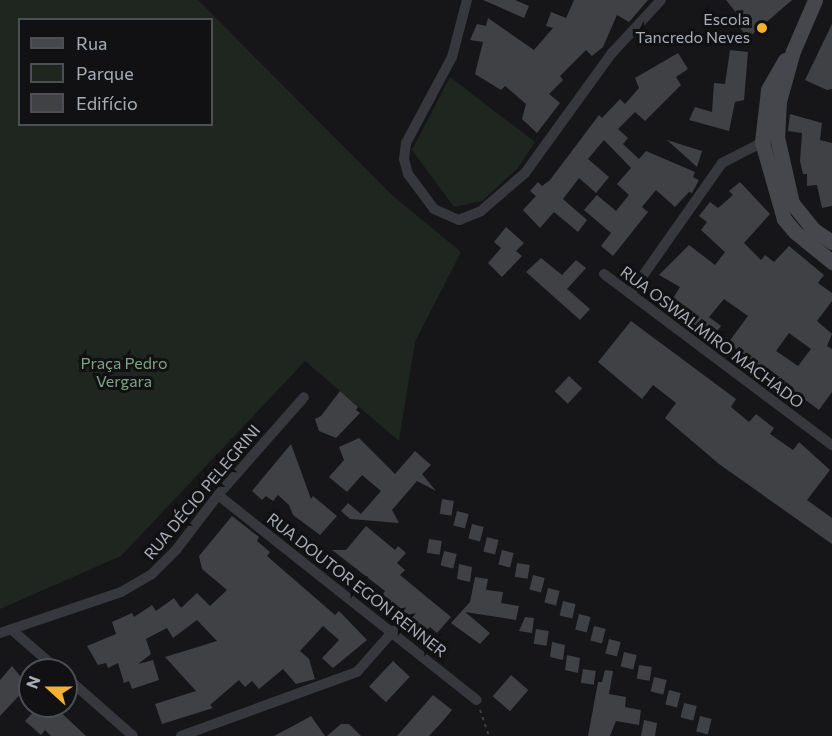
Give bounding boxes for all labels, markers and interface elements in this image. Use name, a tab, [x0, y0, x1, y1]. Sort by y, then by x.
place label: Escola Tancredo Neves	[635, 9, 750, 47]
legend	[18, 18, 213, 126]
marker: Escola Tancredo Neves	[755, 21, 769, 35]
text: Rua	[76, 32, 107, 54]
text: Parque	[76, 62, 134, 84]
text: Edifício	[76, 92, 138, 114]
street label: RUA OSWALMIRO MACHADO	[617, 262, 807, 412]
park label: Praça Pedro Vergara	[80, 353, 168, 391]
street label: RUA DÉCIO PELEGRINI	[140, 421, 264, 563]
street label: RUA DOUTOR EGON RENNER	[263, 509, 451, 661]
north arrow	[18, 658, 78, 718]
text: N	[22, 673, 44, 691]

